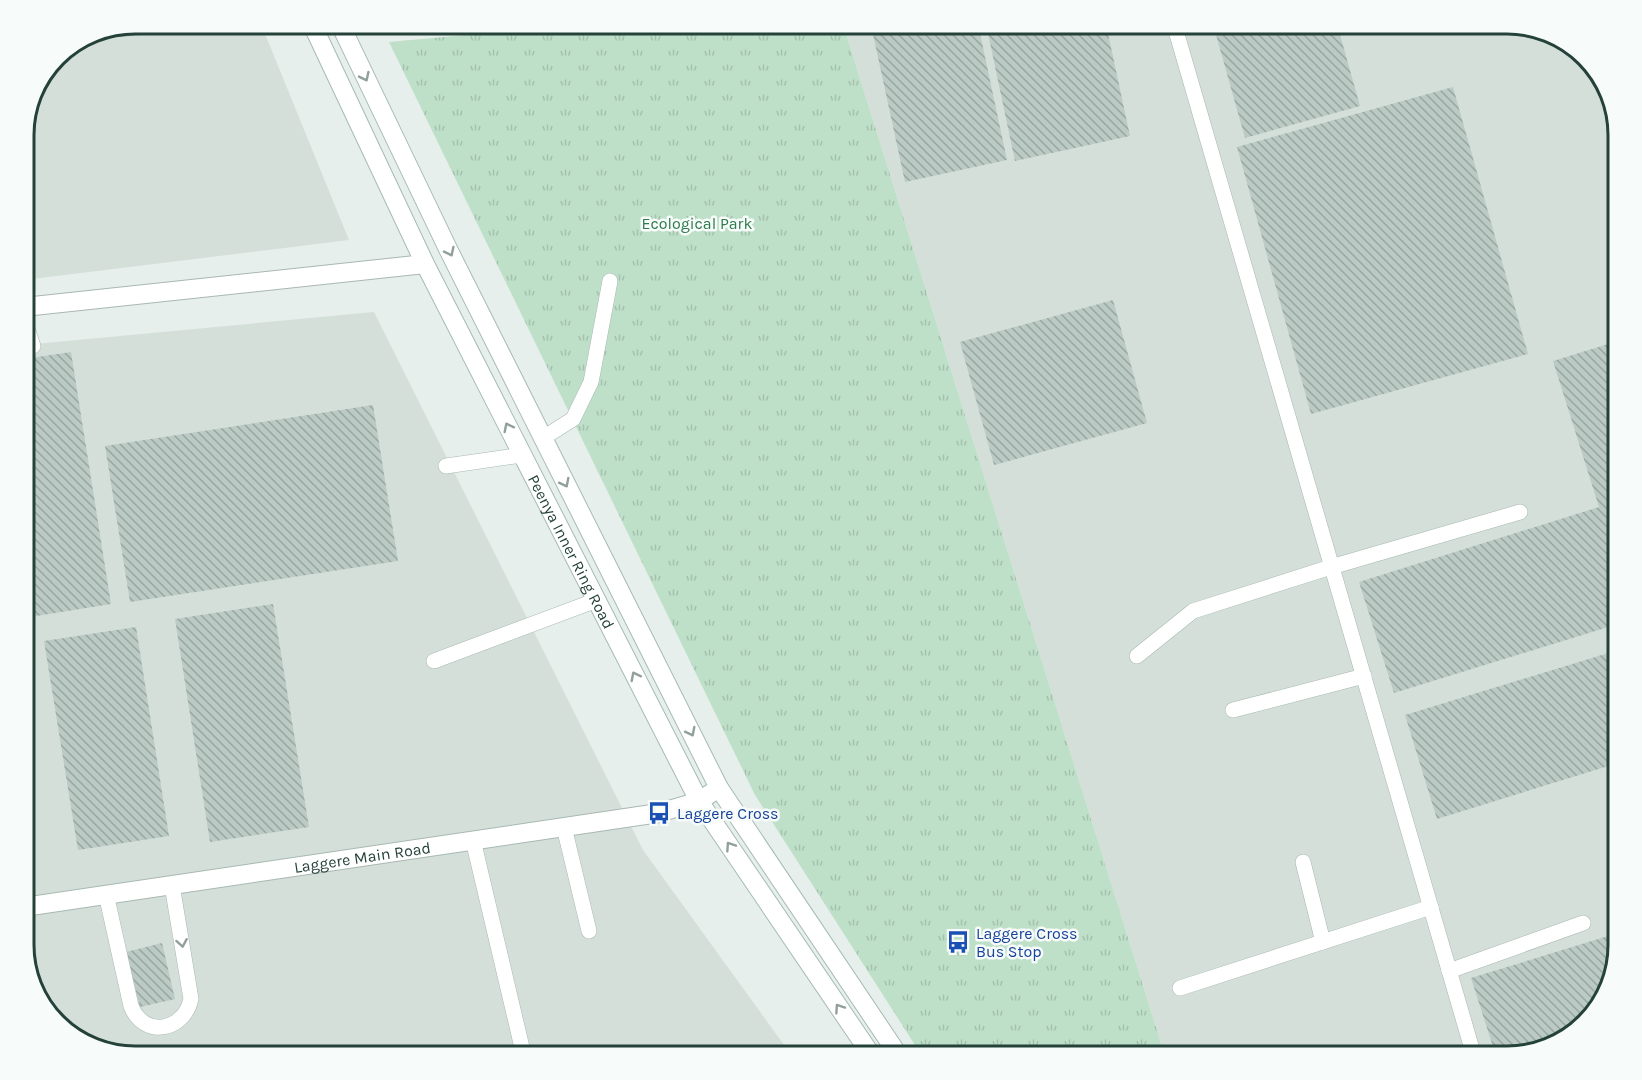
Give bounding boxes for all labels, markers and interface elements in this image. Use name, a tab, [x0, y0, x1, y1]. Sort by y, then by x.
one-way arrow	[357, 70, 369, 81]
park label: Ecological Park	[642, 214, 752, 233]
one-way arrow	[442, 246, 454, 257]
one-way arrow	[504, 423, 516, 434]
street label: Peenya Inner Ring Road	[524, 471, 619, 632]
one-way arrow	[558, 476, 570, 487]
one-way arrow	[631, 671, 642, 682]
one-way arrow	[684, 726, 695, 736]
bus stop icon: Laggere Cross	[646, 800, 672, 826]
place label: Laggere Cross	[677, 804, 779, 823]
street label: Laggere Main Road	[293, 837, 432, 876]
one-way arrow	[725, 842, 737, 852]
place label: Laggere Cross Bus Stop	[976, 924, 1078, 961]
bus stop icon: Laggere Cross Bus Stop	[945, 929, 971, 955]
one-way arrow	[175, 937, 188, 947]
one-way arrow	[835, 1003, 846, 1014]

